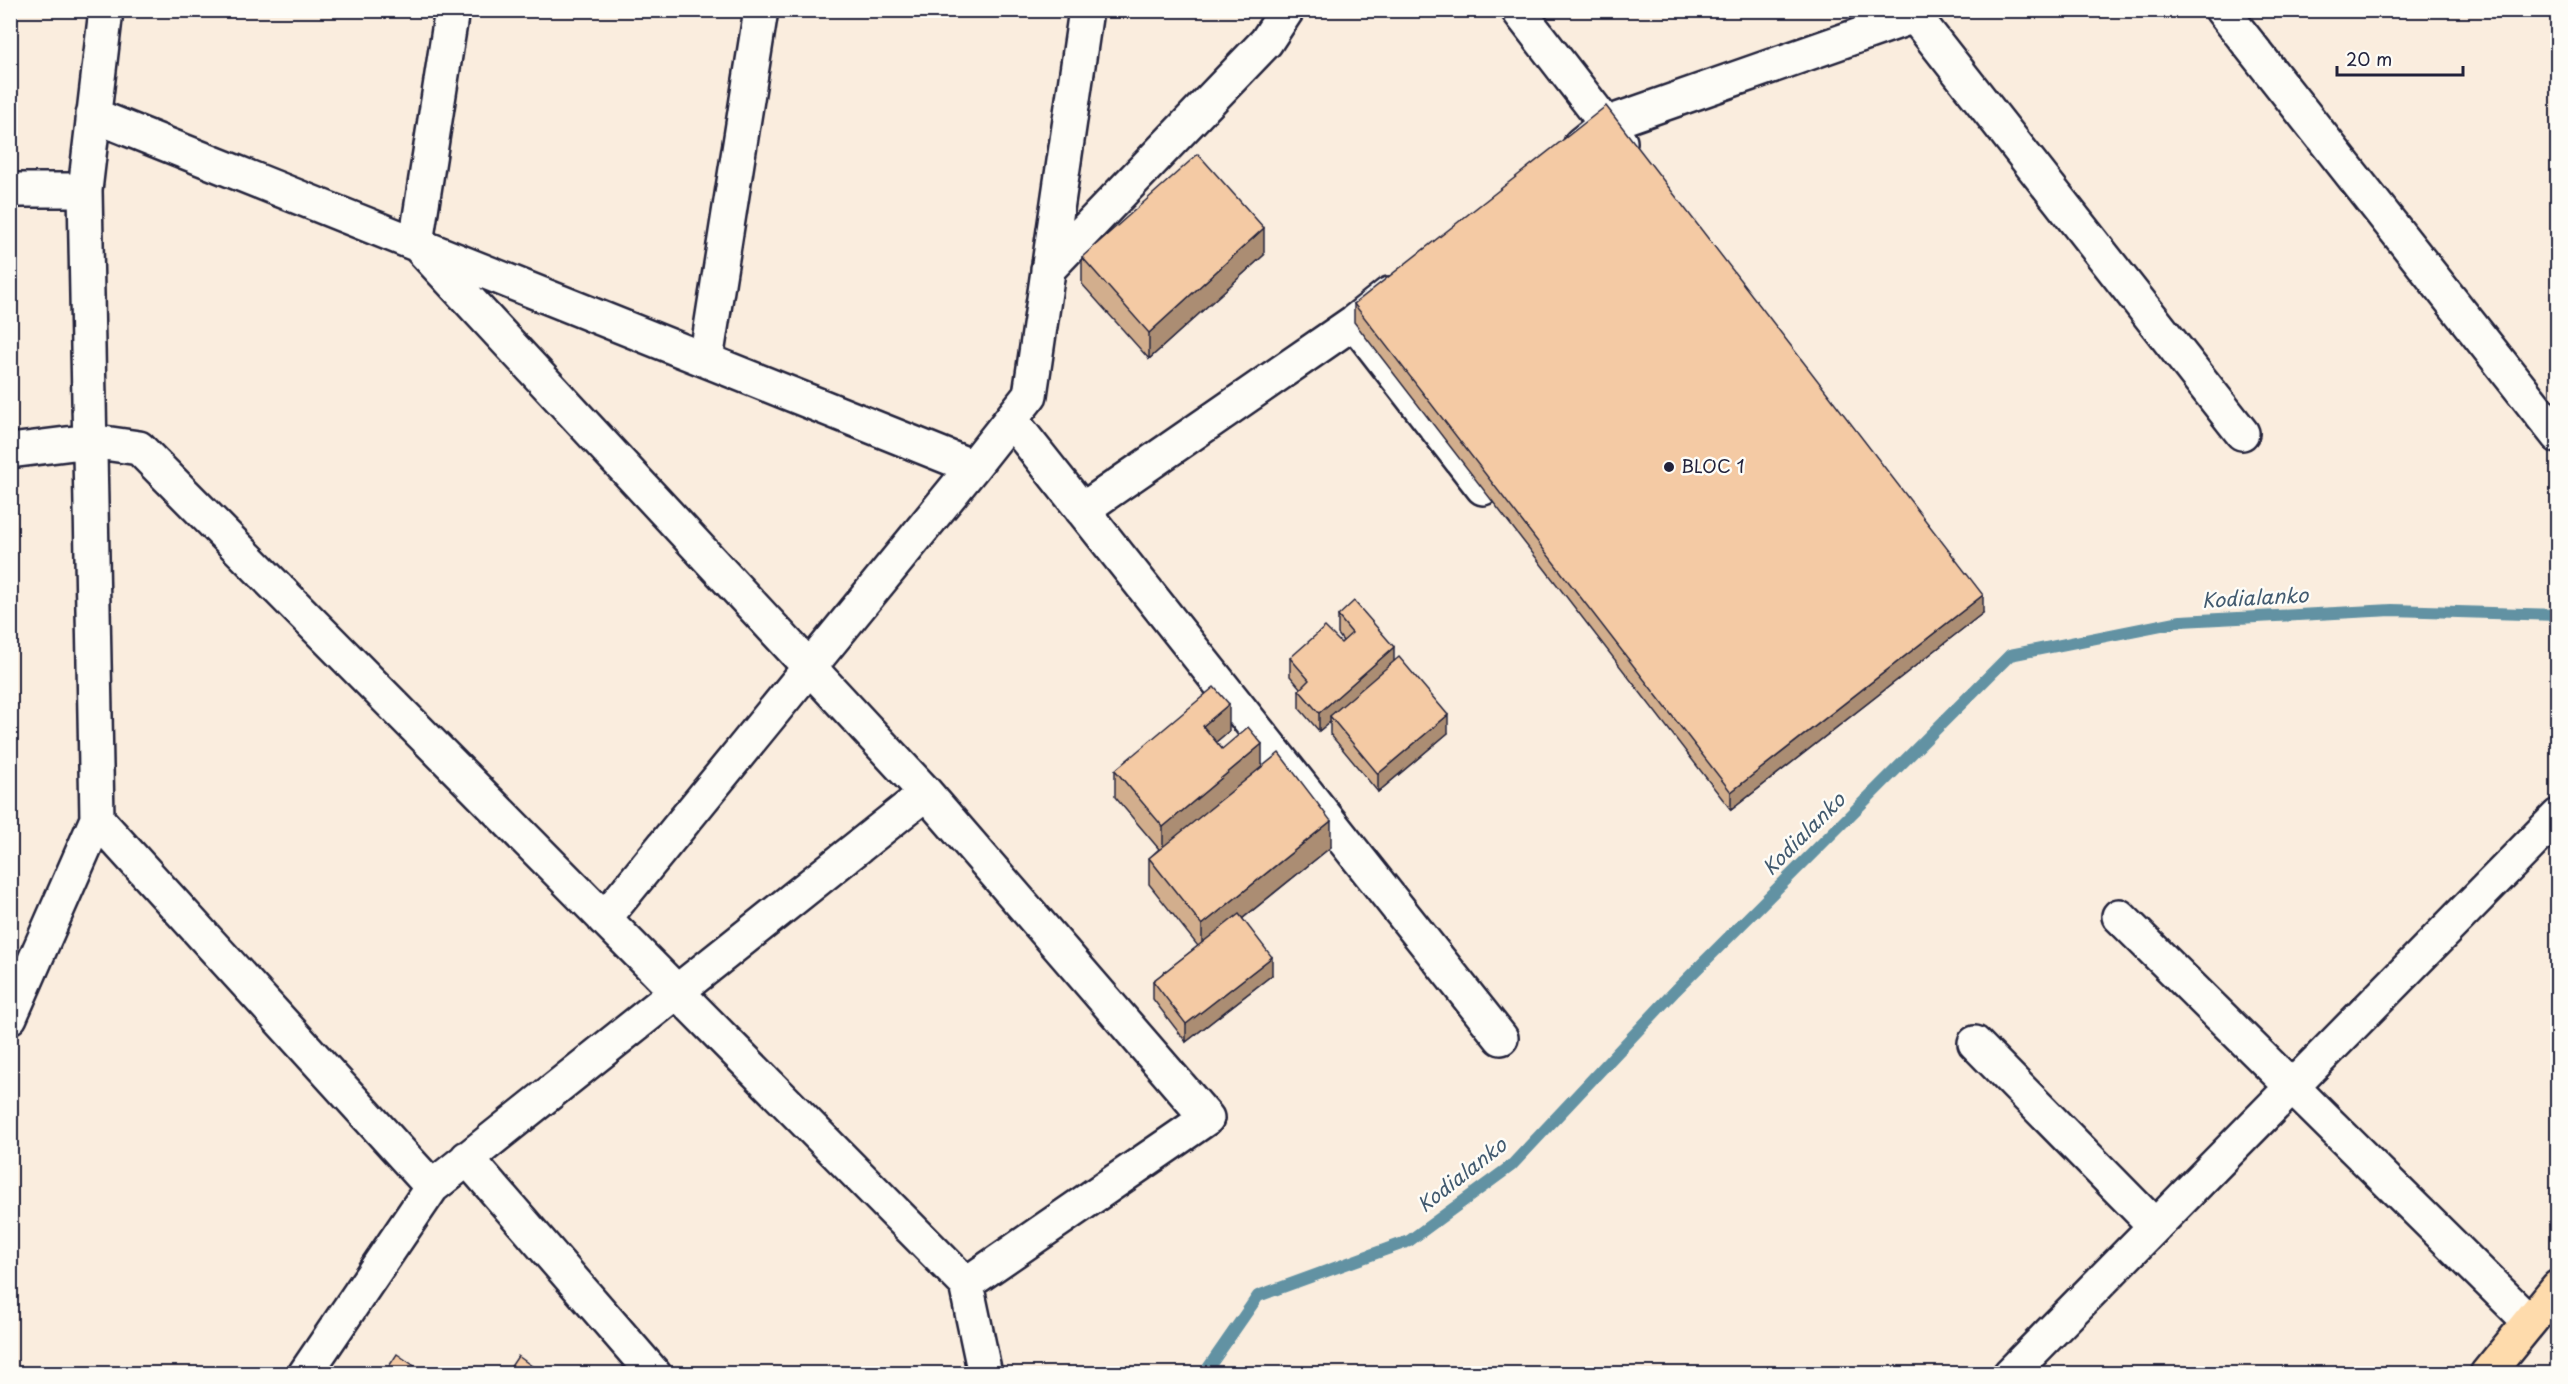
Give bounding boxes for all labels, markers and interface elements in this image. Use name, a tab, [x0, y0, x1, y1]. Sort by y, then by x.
scale bar	[2337, 39, 2463, 77]
text: 20 m	[2346, 45, 2392, 72]
place label: BLOC 1	[1681, 452, 1745, 479]
marker: BLOC 1	[1662, 460, 1676, 474]
water label: Kodialanko	[2201, 579, 2311, 615]
water label: Kodialanko	[1755, 784, 1853, 882]
water label: Kodialanko	[1410, 1129, 1514, 1219]

